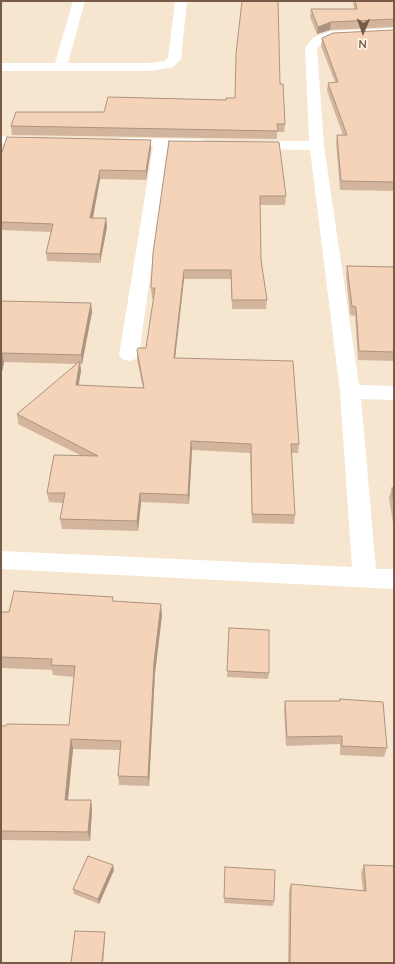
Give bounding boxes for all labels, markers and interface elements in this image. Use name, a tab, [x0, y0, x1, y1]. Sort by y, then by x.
north arrow	[343, 12, 383, 52]
text: N	[358, 38, 367, 51]

